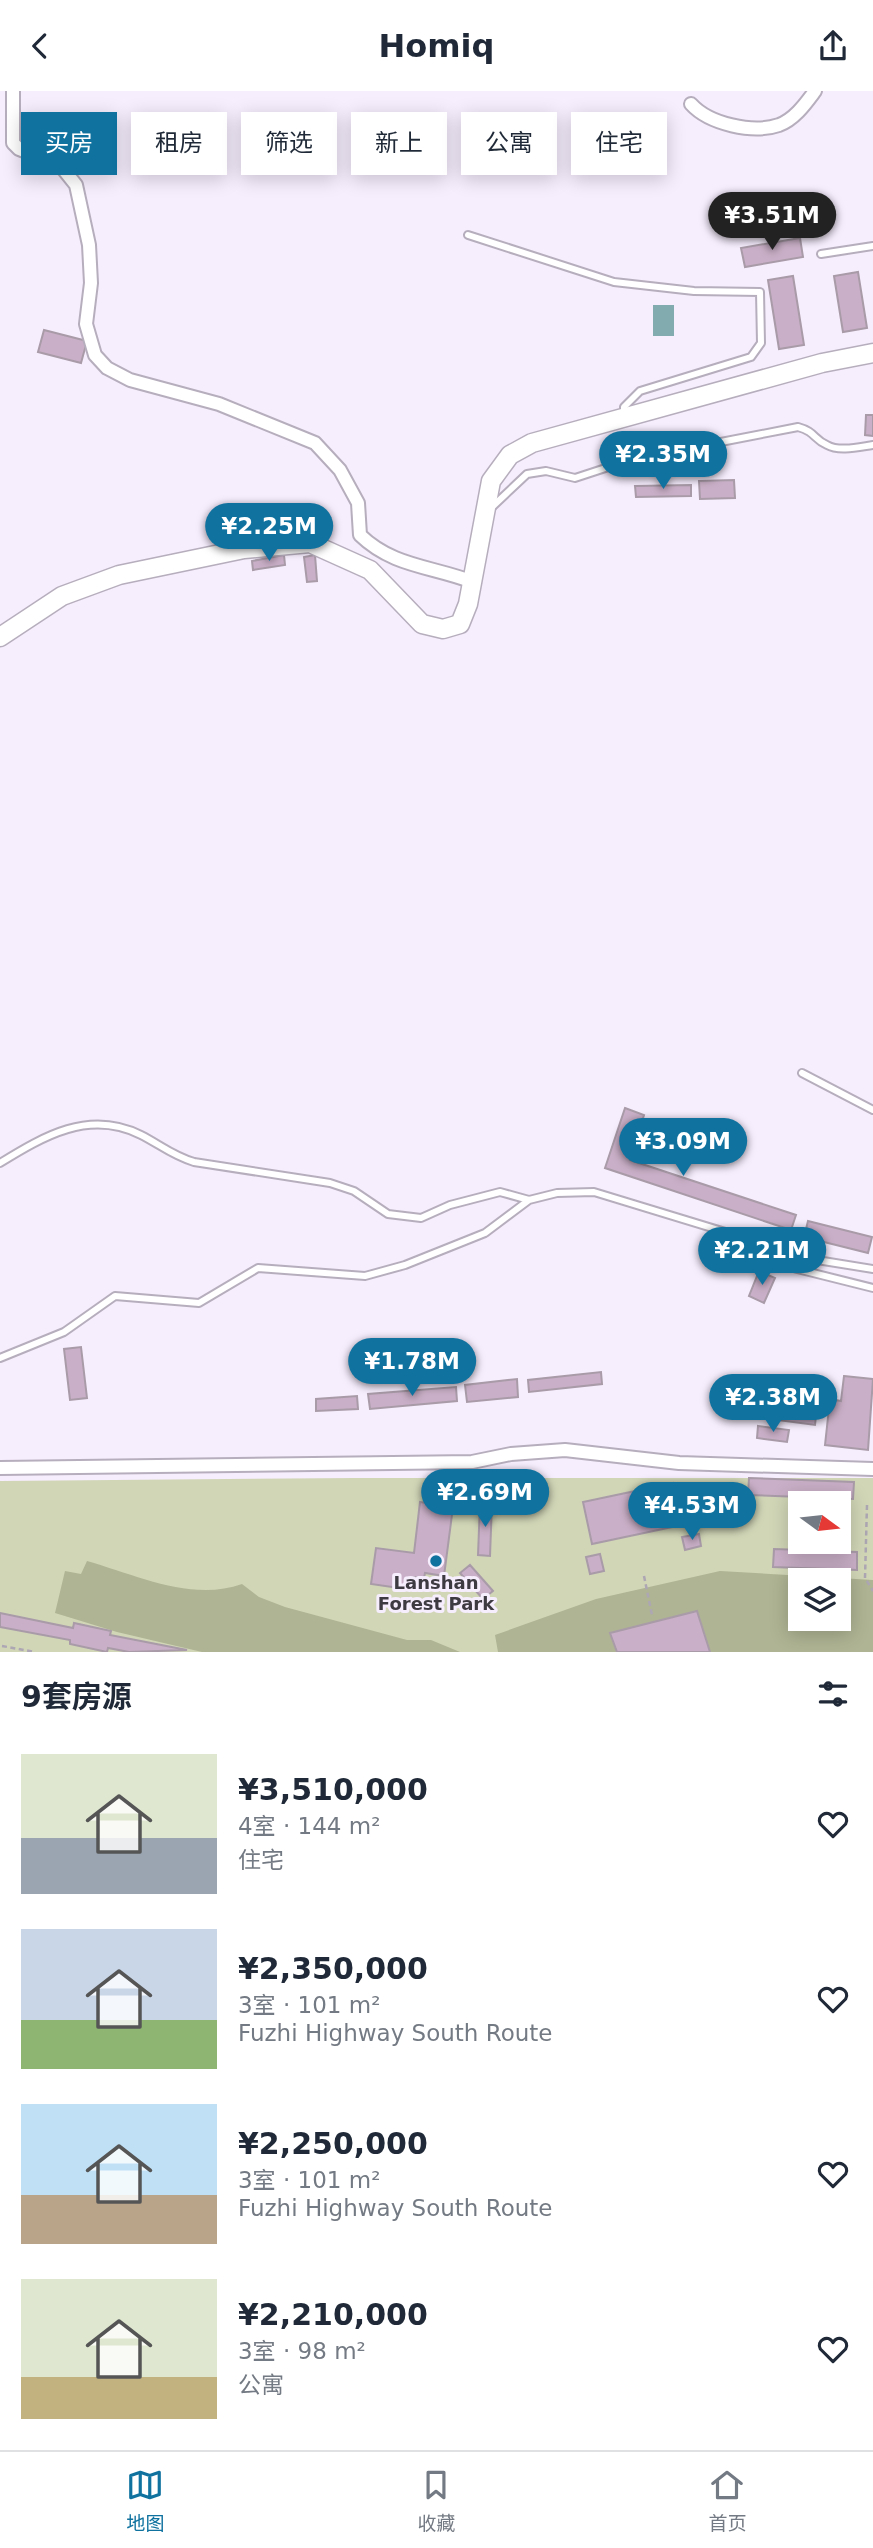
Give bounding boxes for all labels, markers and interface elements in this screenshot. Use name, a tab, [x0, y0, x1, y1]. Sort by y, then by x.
icon: back	[21, 27, 59, 65]
text: Homiq	[379, 27, 494, 65]
icon: share	[814, 27, 852, 65]
chip: 买房	[21, 112, 117, 175]
chip: 租房	[131, 112, 227, 175]
chip: 筛选	[241, 112, 337, 175]
chip: 新上	[351, 112, 447, 175]
chip: 公寓	[461, 112, 557, 175]
chip: 住宅	[571, 112, 667, 175]
pin: ¥3.51M	[715, 193, 829, 252]
text: ¥3.51M	[724, 202, 820, 228]
pin: ¥2.35M	[606, 431, 720, 491]
text: ¥2.35M	[615, 441, 711, 467]
pin: ¥2.25M	[212, 503, 326, 563]
text: ¥2.25M	[221, 513, 317, 539]
pin: ¥3.09M	[626, 1119, 740, 1178]
text: ¥3.09M	[635, 1128, 731, 1154]
pin: ¥2.21M	[705, 1227, 819, 1287]
text: ¥2.21M	[714, 1237, 810, 1263]
pin: ¥1.78M	[355, 1339, 469, 1398]
text: ¥1.78M	[364, 1348, 460, 1374]
pin: ¥2.38M	[716, 1375, 830, 1434]
text: ¥2.38M	[725, 1384, 821, 1410]
pin: ¥2.69M	[428, 1469, 542, 1529]
text: ¥2.69M	[437, 1479, 533, 1505]
pin: ¥4.53M	[635, 1483, 749, 1542]
north arrow	[788, 1491, 850, 1554]
map controls	[788, 1491, 851, 1631]
text: ¥4.53M	[644, 1492, 740, 1518]
marker: Lanshan Forest Park	[428, 1553, 444, 1569]
button: layers	[788, 1568, 851, 1631]
place label: Lanshan Forest Park	[378, 1572, 495, 1614]
icon: filters	[814, 1675, 852, 1713]
text: 9套房源	[21, 1679, 132, 1714]
text: ¥3,510,000	[238, 1772, 428, 1807]
icon: home	[77, 1782, 161, 1866]
icon: heart	[814, 1805, 852, 1843]
text: 4室 · 144 m²	[238, 1813, 380, 1839]
text: 住宅	[238, 1847, 284, 1873]
text: ¥2,350,000	[238, 1951, 428, 1986]
icon: home	[77, 1957, 161, 2041]
icon: heart	[814, 1980, 852, 2018]
text: 3室 · 101 m²	[238, 1992, 380, 2018]
text: Fuzhi Highway South Route	[238, 2020, 553, 2046]
text: ¥2,250,000	[238, 2126, 428, 2161]
icon: home	[77, 2132, 161, 2216]
icon: heart	[814, 2155, 852, 2193]
text: 3室 · 101 m²	[238, 2167, 380, 2193]
text: Fuzhi Highway South Route	[238, 2195, 553, 2221]
text: ¥2,210,000	[238, 2297, 428, 2332]
icon: home	[77, 2307, 161, 2391]
icon: heart	[814, 2330, 852, 2368]
text: 3室 · 98 m²	[238, 2338, 366, 2364]
text: 公寓	[238, 2372, 284, 2398]
tab: 地图	[126, 2466, 165, 2535]
tab: 收藏	[417, 2466, 456, 2535]
tab: 首页	[708, 2466, 747, 2535]

